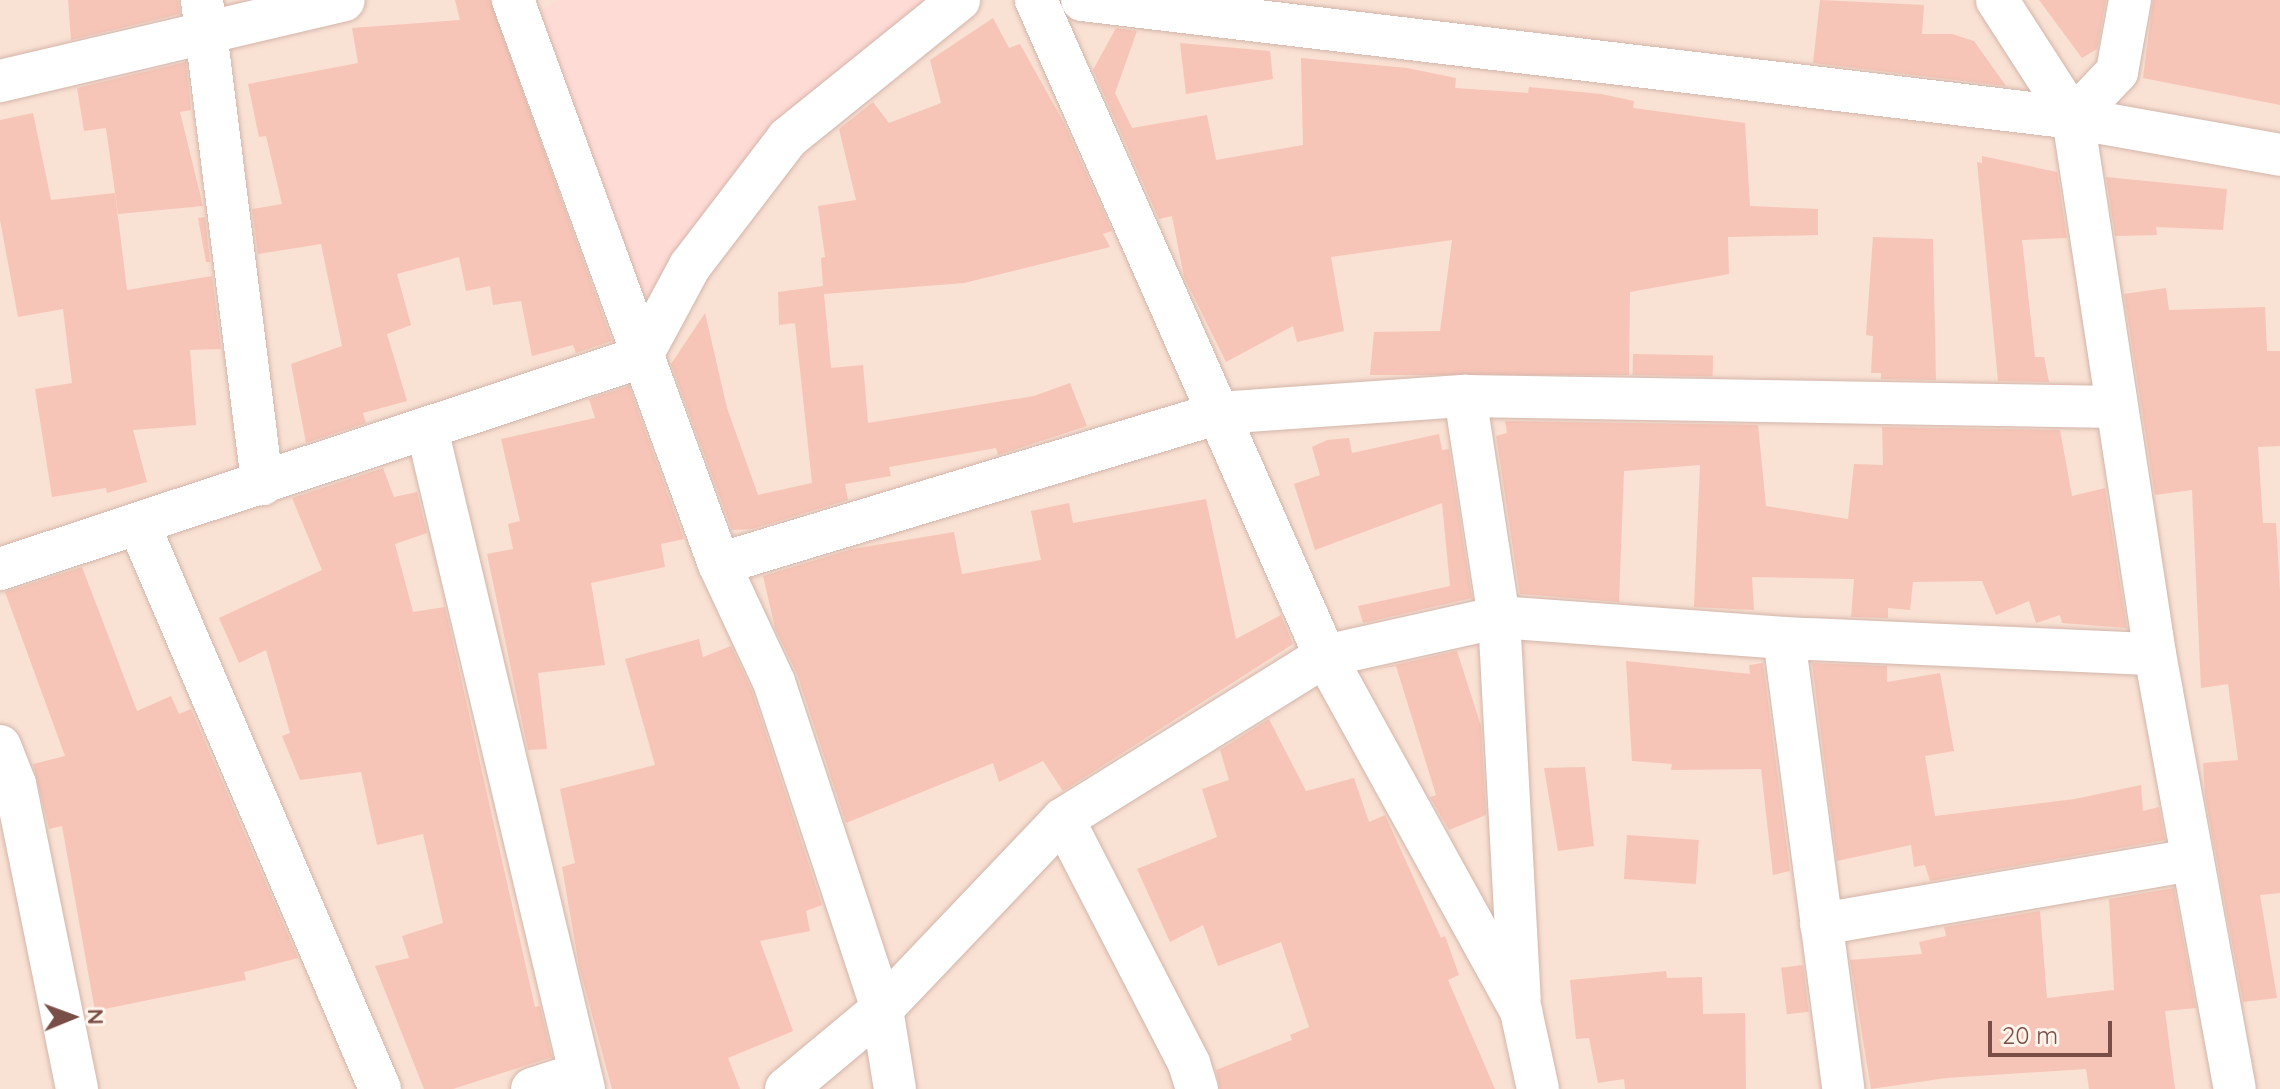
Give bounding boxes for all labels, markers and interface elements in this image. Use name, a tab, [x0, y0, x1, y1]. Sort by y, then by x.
north arrow	[32, 977, 112, 1057]
scale bar	[1992, 1005, 2116, 1055]
text: N	[82, 1008, 110, 1025]
text: 20 m	[2002, 1020, 2058, 1050]

